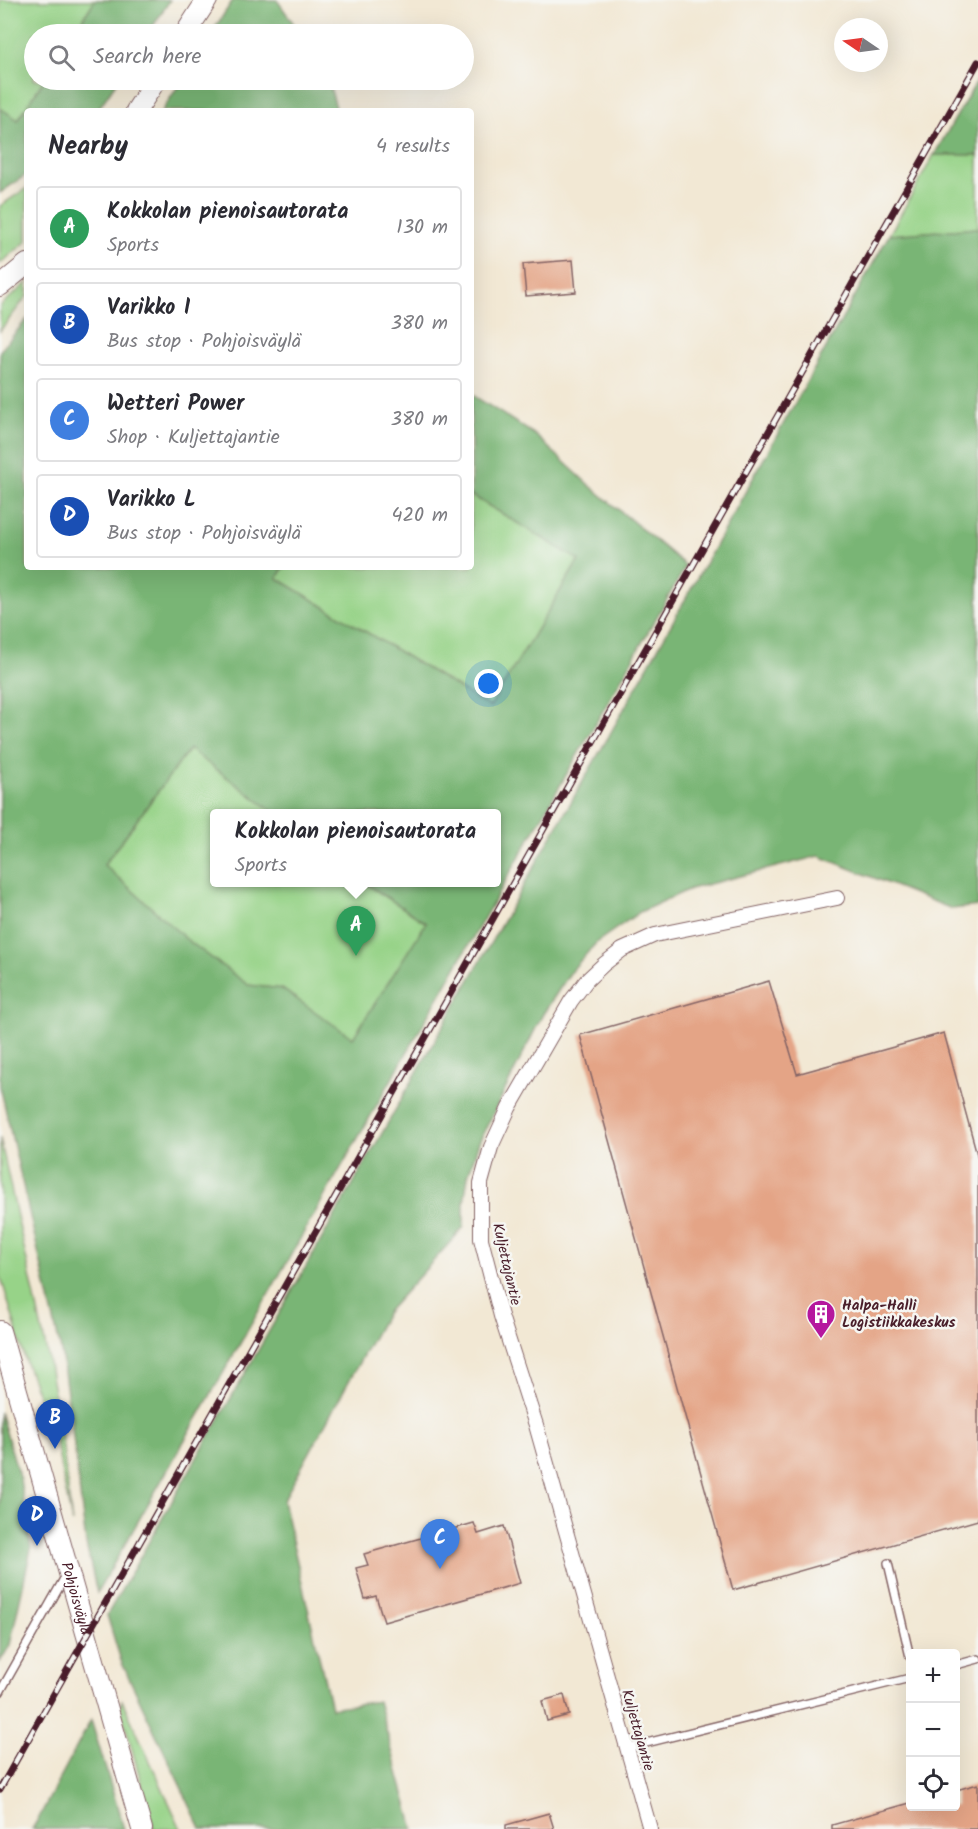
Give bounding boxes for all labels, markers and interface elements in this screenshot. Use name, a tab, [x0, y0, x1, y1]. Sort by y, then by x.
north arrow	[834, 18, 888, 72]
search box	[24, 24, 474, 90]
text: Search here	[93, 40, 201, 75]
icon: search	[45, 41, 78, 74]
text: Nearby	[48, 126, 128, 168]
text: 4 results	[376, 131, 450, 163]
text: Kokkolan pienoisautorata	[107, 195, 348, 230]
text: A	[63, 212, 76, 244]
text: 130 m	[396, 212, 448, 244]
text: Sports	[107, 230, 159, 262]
text: Varikko I	[107, 291, 191, 326]
text: B	[63, 308, 76, 340]
text: 380 m	[391, 308, 448, 340]
text: Bus stop · Pohjoisväylä	[107, 326, 301, 358]
text: Wetteri Power	[107, 387, 244, 422]
text: C	[63, 404, 76, 436]
text: 380 m	[391, 404, 448, 436]
text: Shop · Kuljettajantie	[107, 422, 280, 454]
text: Varikko L	[107, 483, 196, 518]
text: D	[63, 500, 76, 532]
text: 420 m	[391, 500, 448, 532]
text: Bus stop · Pohjoisväylä	[107, 518, 301, 550]
your location	[474, 669, 503, 698]
popup	[210, 809, 501, 887]
text: Kokkolan pienoisautorata	[235, 815, 476, 850]
text: Sports	[235, 850, 287, 882]
pin: A	[336, 906, 376, 956]
street label: Kuljettajantie	[485, 1221, 527, 1308]
place label: Halpa-Halli Logistiikkakeskus	[842, 1294, 956, 1335]
building icon: Halpa-Halli Logistiikkakeskus	[805, 1298, 837, 1340]
pin: B	[36, 1400, 74, 1449]
pin: D	[18, 1496, 57, 1546]
pin: C	[420, 1520, 460, 1569]
street label: Pohjoisväylä	[53, 1559, 97, 1639]
map controls	[906, 1649, 960, 1811]
button: +	[906, 1649, 960, 1703]
street label: Kuljettajantie	[614, 1687, 660, 1774]
button: −	[906, 1703, 960, 1757]
button: locate	[906, 1757, 960, 1811]

